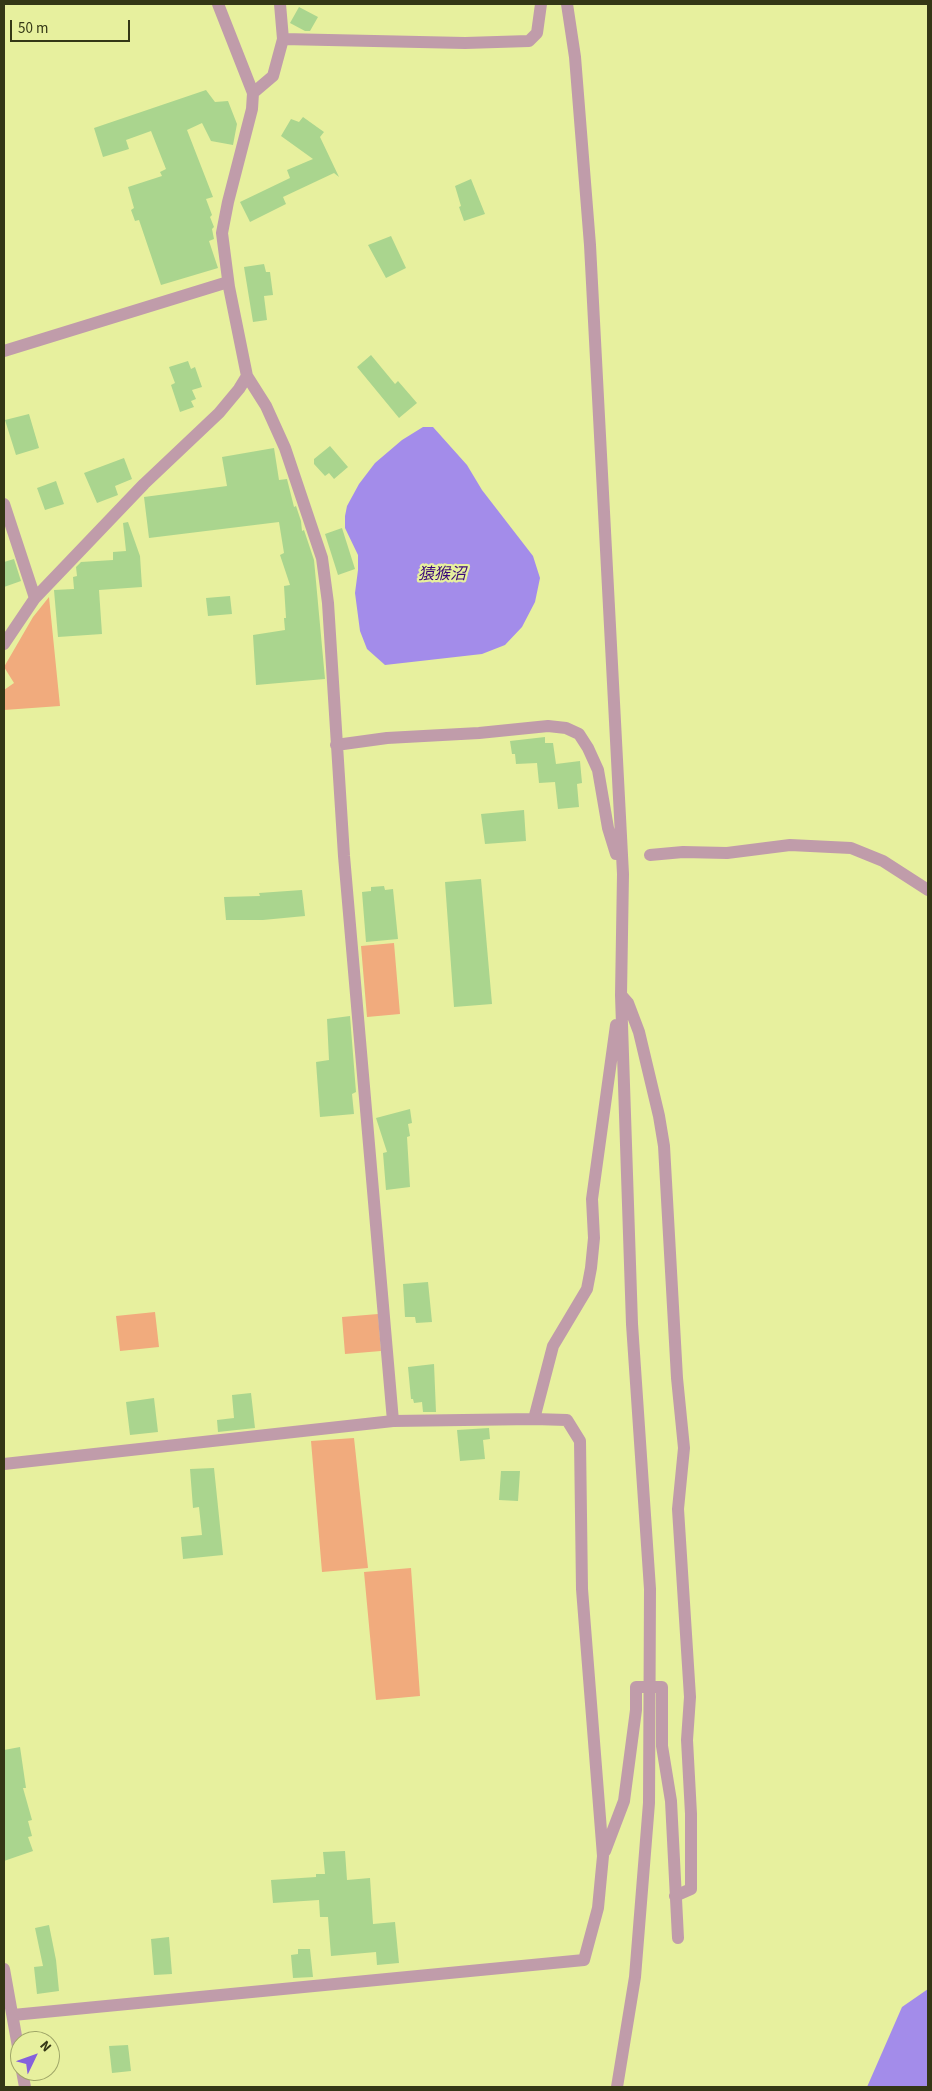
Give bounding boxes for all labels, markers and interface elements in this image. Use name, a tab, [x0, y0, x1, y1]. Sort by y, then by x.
scale bar	[12, 10, 132, 42]
text: 50 m	[18, 18, 48, 39]
water label: 猿猴沼	[418, 565, 466, 585]
north arrow	[10, 2031, 60, 2081]
text: N	[35, 2036, 56, 2057]

